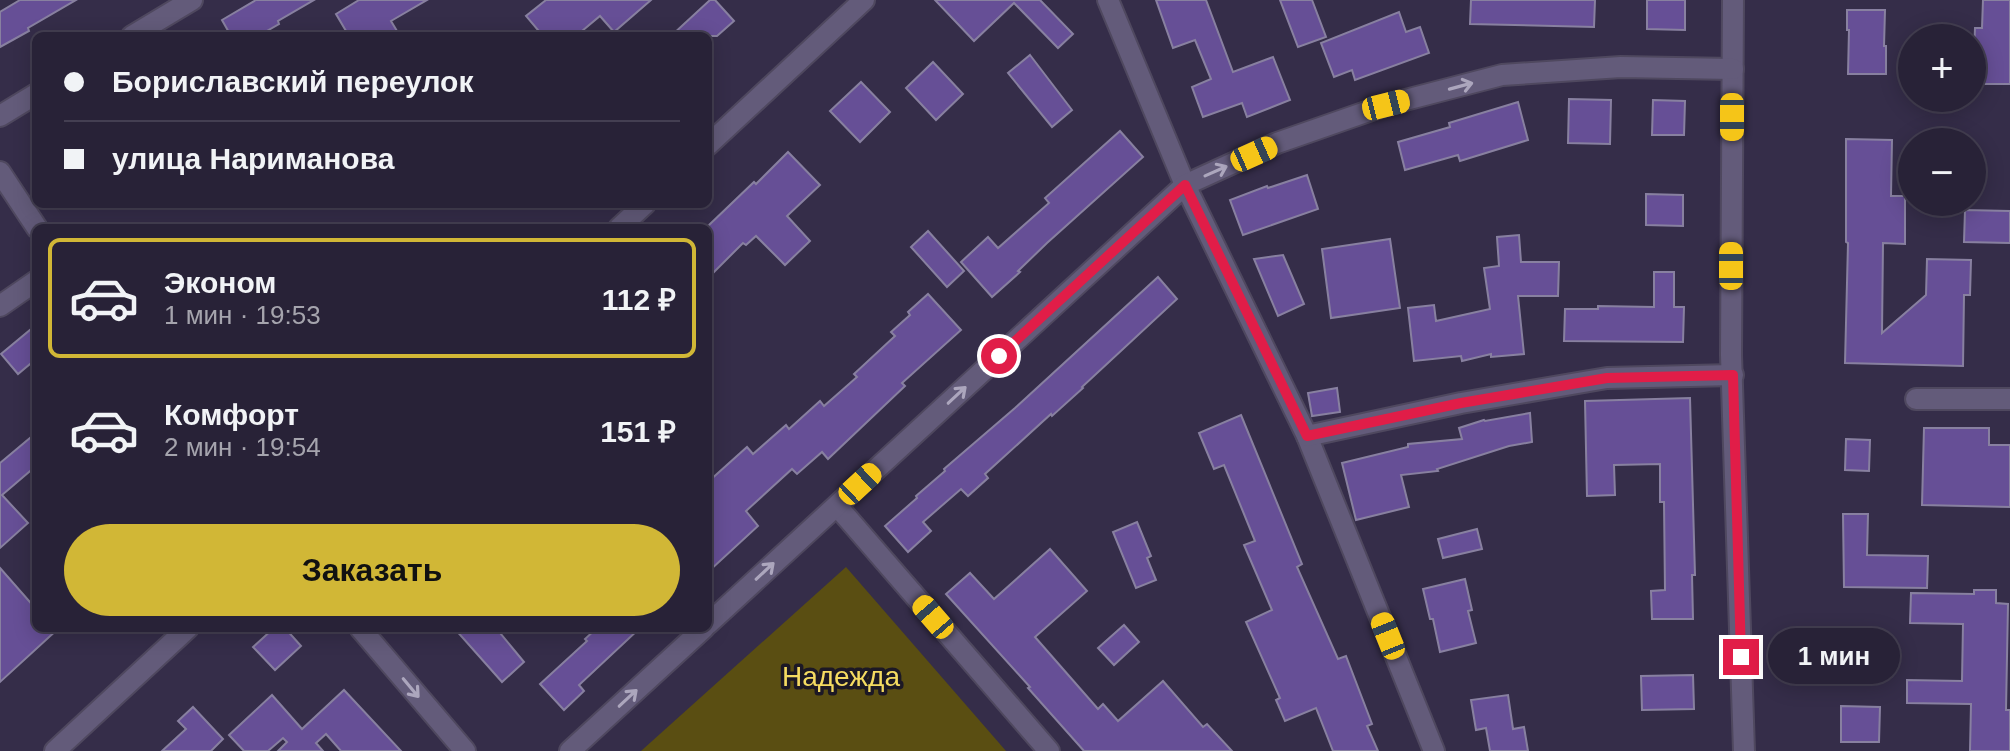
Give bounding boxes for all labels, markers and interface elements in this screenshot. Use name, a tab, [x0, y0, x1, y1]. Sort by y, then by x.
map controls	[1898, 24, 1986, 216]
button: +	[1898, 24, 1986, 112]
text: Бориславский переулок	[112, 65, 473, 98]
one-way arrow	[1447, 78, 1473, 93]
car	[1360, 88, 1412, 122]
car	[1720, 93, 1744, 141]
button: −	[1898, 128, 1986, 216]
car	[1227, 133, 1281, 175]
text: улица Нариманова	[112, 142, 394, 175]
one-way arrow	[1203, 163, 1227, 178]
car	[1719, 242, 1743, 290]
icon: car	[68, 262, 140, 334]
text: Эконом	[164, 266, 277, 299]
text: 112 ₽	[602, 283, 676, 316]
text: 1 мин · 19:53	[164, 300, 321, 330]
route start	[981, 338, 1017, 374]
one-way arrow	[946, 387, 966, 405]
icon: car	[68, 394, 140, 466]
text: Комфорт	[164, 398, 299, 431]
text: 151 ₽	[600, 415, 676, 448]
text: 2 мин · 19:54	[164, 432, 321, 462]
car	[834, 459, 886, 509]
button: Заказать	[64, 524, 680, 616]
one-way arrow	[755, 563, 775, 581]
car	[908, 591, 958, 643]
car	[1368, 609, 1408, 663]
callout: 1 мин	[1769, 629, 1901, 685]
route end	[1723, 639, 1759, 675]
text: 1 мин	[1798, 641, 1870, 671]
park label: Надежда	[782, 661, 900, 692]
one-way arrow	[402, 677, 420, 697]
one-way arrow	[617, 690, 637, 708]

